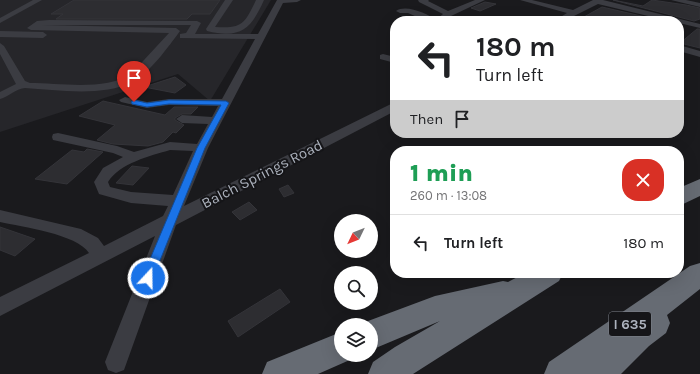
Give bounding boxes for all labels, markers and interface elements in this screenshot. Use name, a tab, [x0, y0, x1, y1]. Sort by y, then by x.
text: 180 m	[476, 30, 555, 63]
icon: left	[410, 32, 462, 84]
pin	[117, 61, 151, 102]
text: Turn left	[476, 64, 544, 86]
icon: arrive	[123, 67, 145, 89]
icon: arrive	[451, 108, 473, 130]
text: Then	[410, 110, 443, 128]
street label: Balch Springs Road	[199, 136, 325, 212]
text: 1 min	[410, 159, 473, 187]
button: close	[622, 159, 664, 201]
text: 260 m · 13:08	[410, 188, 487, 203]
north arrow	[334, 214, 378, 258]
map controls	[334, 214, 378, 362]
icon: left	[410, 232, 432, 254]
text: Turn left	[444, 234, 503, 252]
text: 180 m	[623, 234, 664, 252]
position arrow	[127, 257, 169, 299]
button: search	[334, 266, 378, 310]
road number: I 635	[609, 312, 651, 336]
button: layers	[334, 318, 378, 362]

